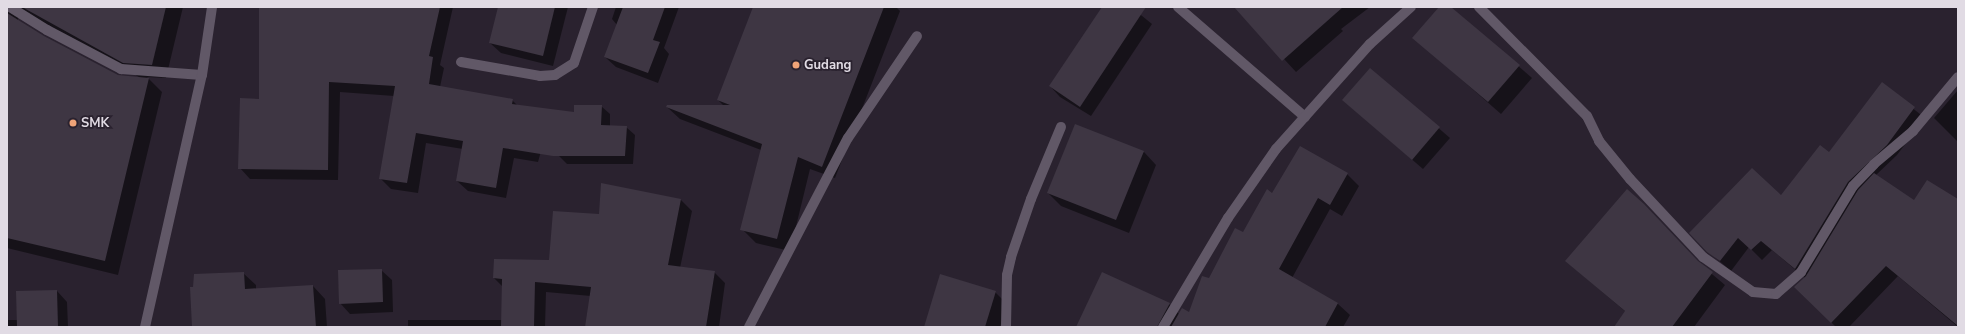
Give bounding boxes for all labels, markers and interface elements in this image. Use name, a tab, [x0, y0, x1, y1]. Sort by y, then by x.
place label: Gudang	[804, 57, 851, 73]
marker: Gudang	[791, 60, 801, 70]
place label: SMK	[81, 115, 109, 131]
marker: SMK	[68, 118, 78, 128]

